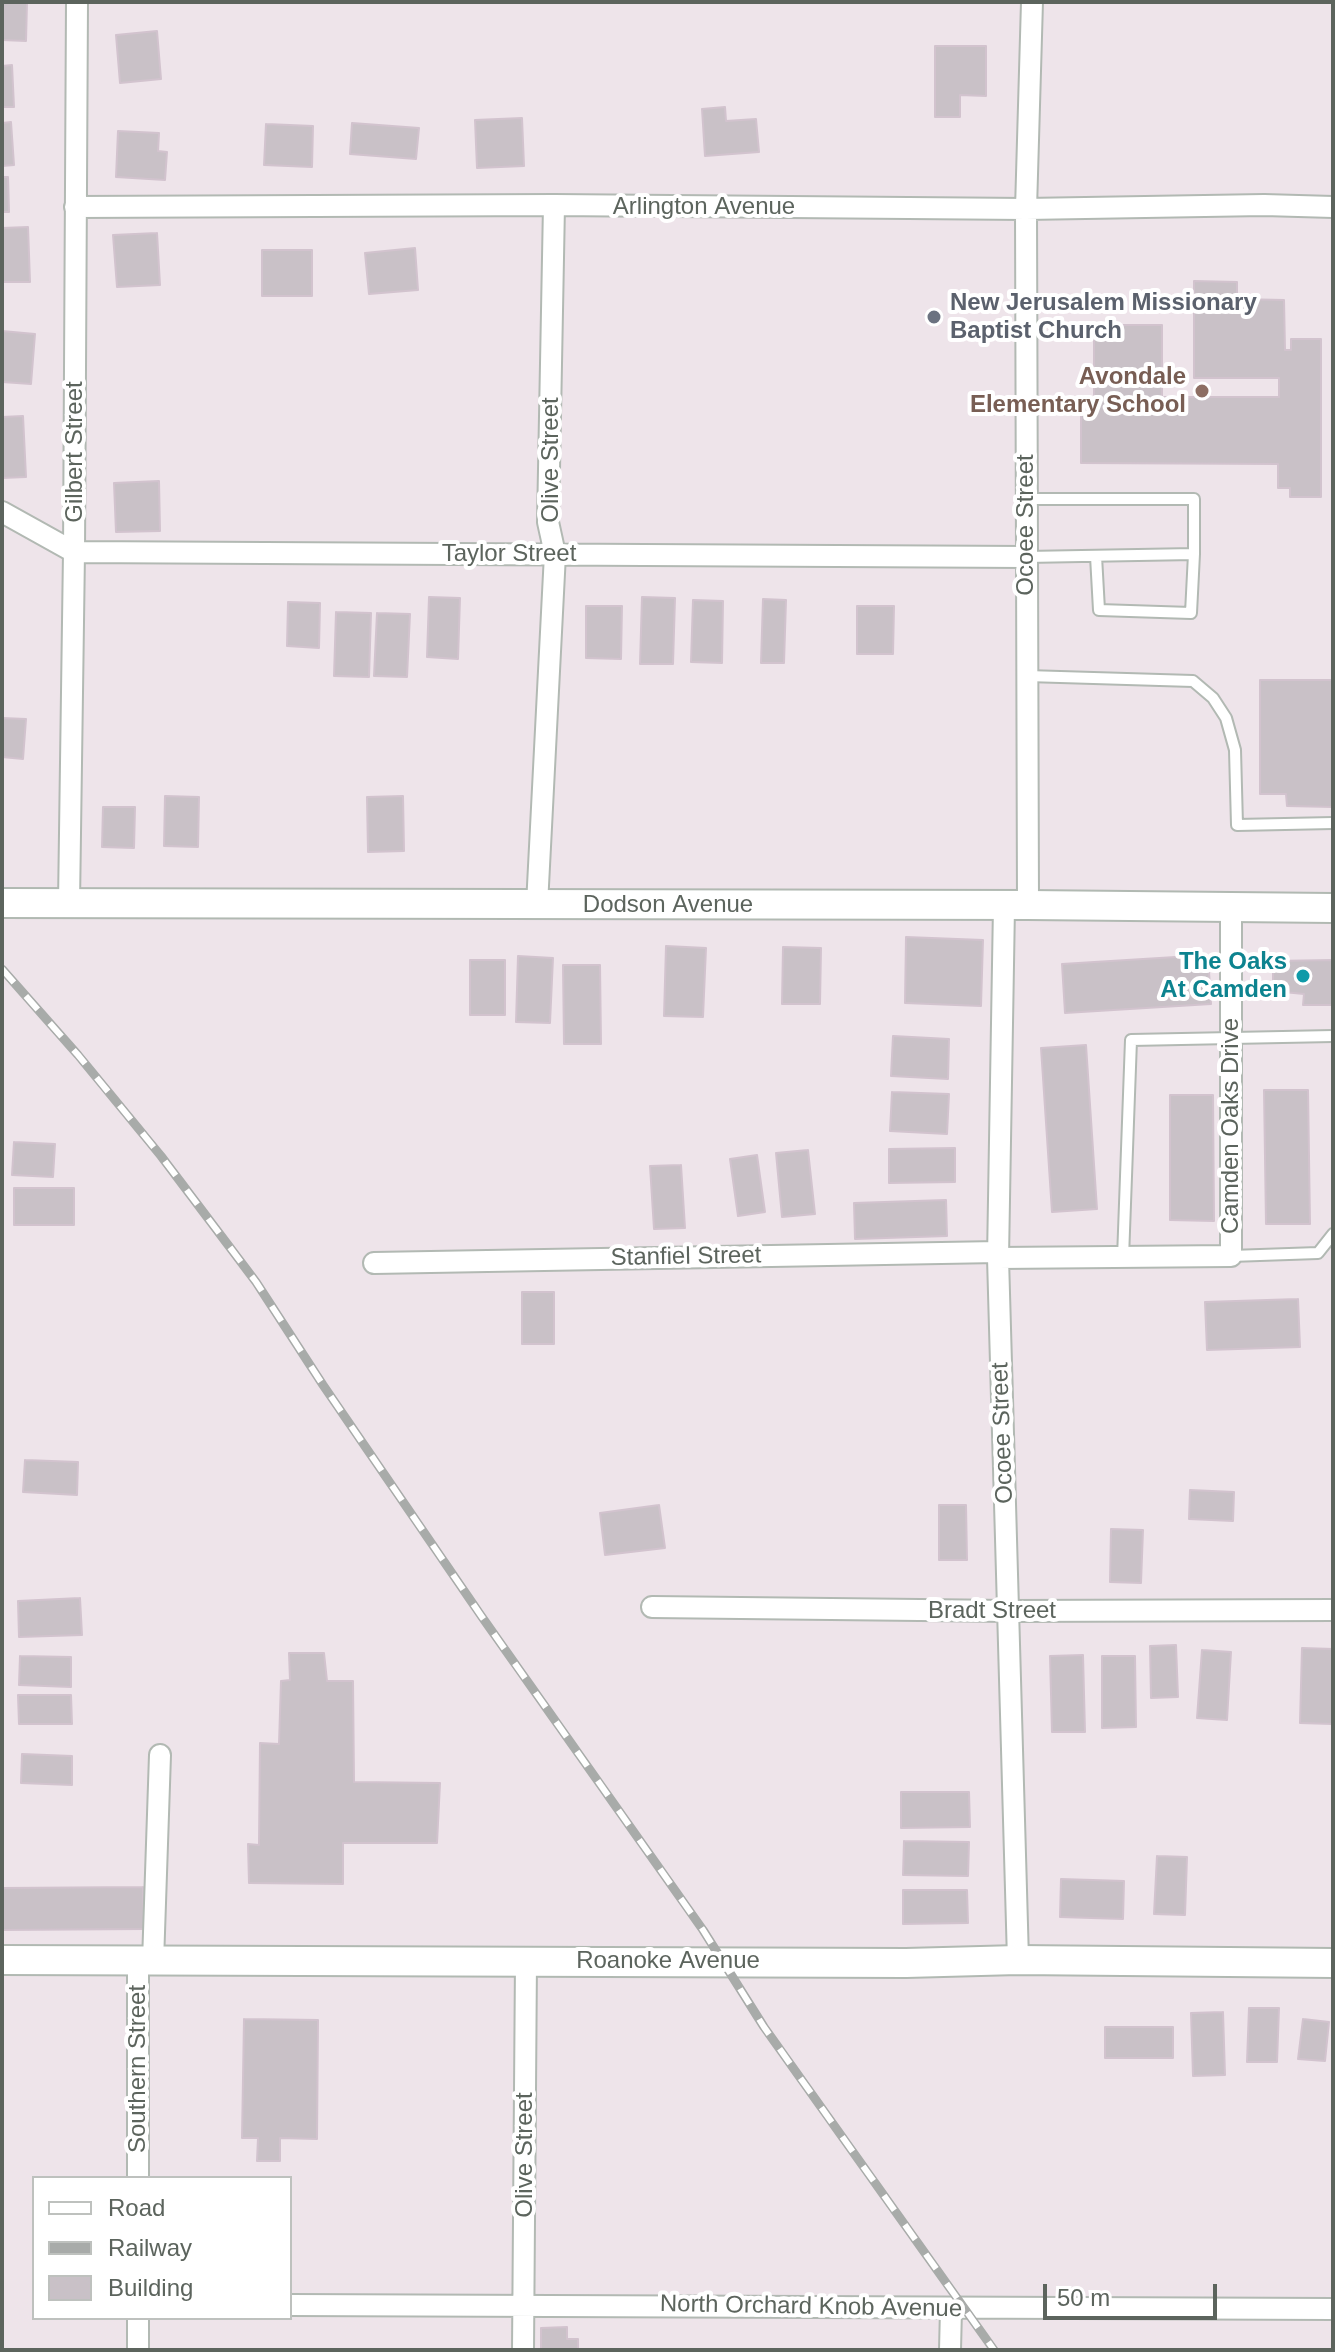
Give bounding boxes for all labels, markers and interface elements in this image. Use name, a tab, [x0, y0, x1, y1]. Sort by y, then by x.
street label: Arlington Avenue	[613, 193, 795, 221]
place label: New Jerusalem Missionary Baptist Church	[950, 289, 1257, 345]
marker: New Jerusalem Missionary Baptist Church	[925, 308, 943, 326]
place label: Avondale Elementary School	[970, 363, 1186, 419]
street label: Gilbert Street	[61, 381, 89, 523]
marker: Avondale Elementary School	[1193, 382, 1211, 400]
street label: Olive Street	[537, 397, 565, 523]
street label: Ocoee Street	[1012, 454, 1040, 596]
street label: Taylor Street	[442, 540, 576, 568]
street label: Dodson Avenue	[583, 891, 753, 919]
place label: The Oaks At Camden	[1160, 948, 1287, 1004]
marker: The Oaks At Camden	[1294, 967, 1312, 985]
street label: Camden Oaks Drive	[1217, 1018, 1245, 1234]
street label: Stanfiel Street	[610, 1241, 762, 1273]
street label: Ocoee Street	[986, 1362, 1020, 1504]
street label: Bradt Street	[928, 1597, 1056, 1625]
street label: Roanoke Avenue	[576, 1947, 760, 1975]
street label: Southern Street	[124, 1985, 152, 2153]
street label: Olive Street	[511, 2092, 539, 2218]
legend	[32, 2176, 292, 2320]
text: Road	[108, 2194, 165, 2221]
text: Railway	[108, 2234, 192, 2261]
scale bar	[1047, 2268, 1221, 2318]
text: Building	[108, 2274, 193, 2301]
text: 50 m	[1057, 2284, 1110, 2311]
street label: North Orchard Knob Avenue	[660, 2290, 962, 2324]

